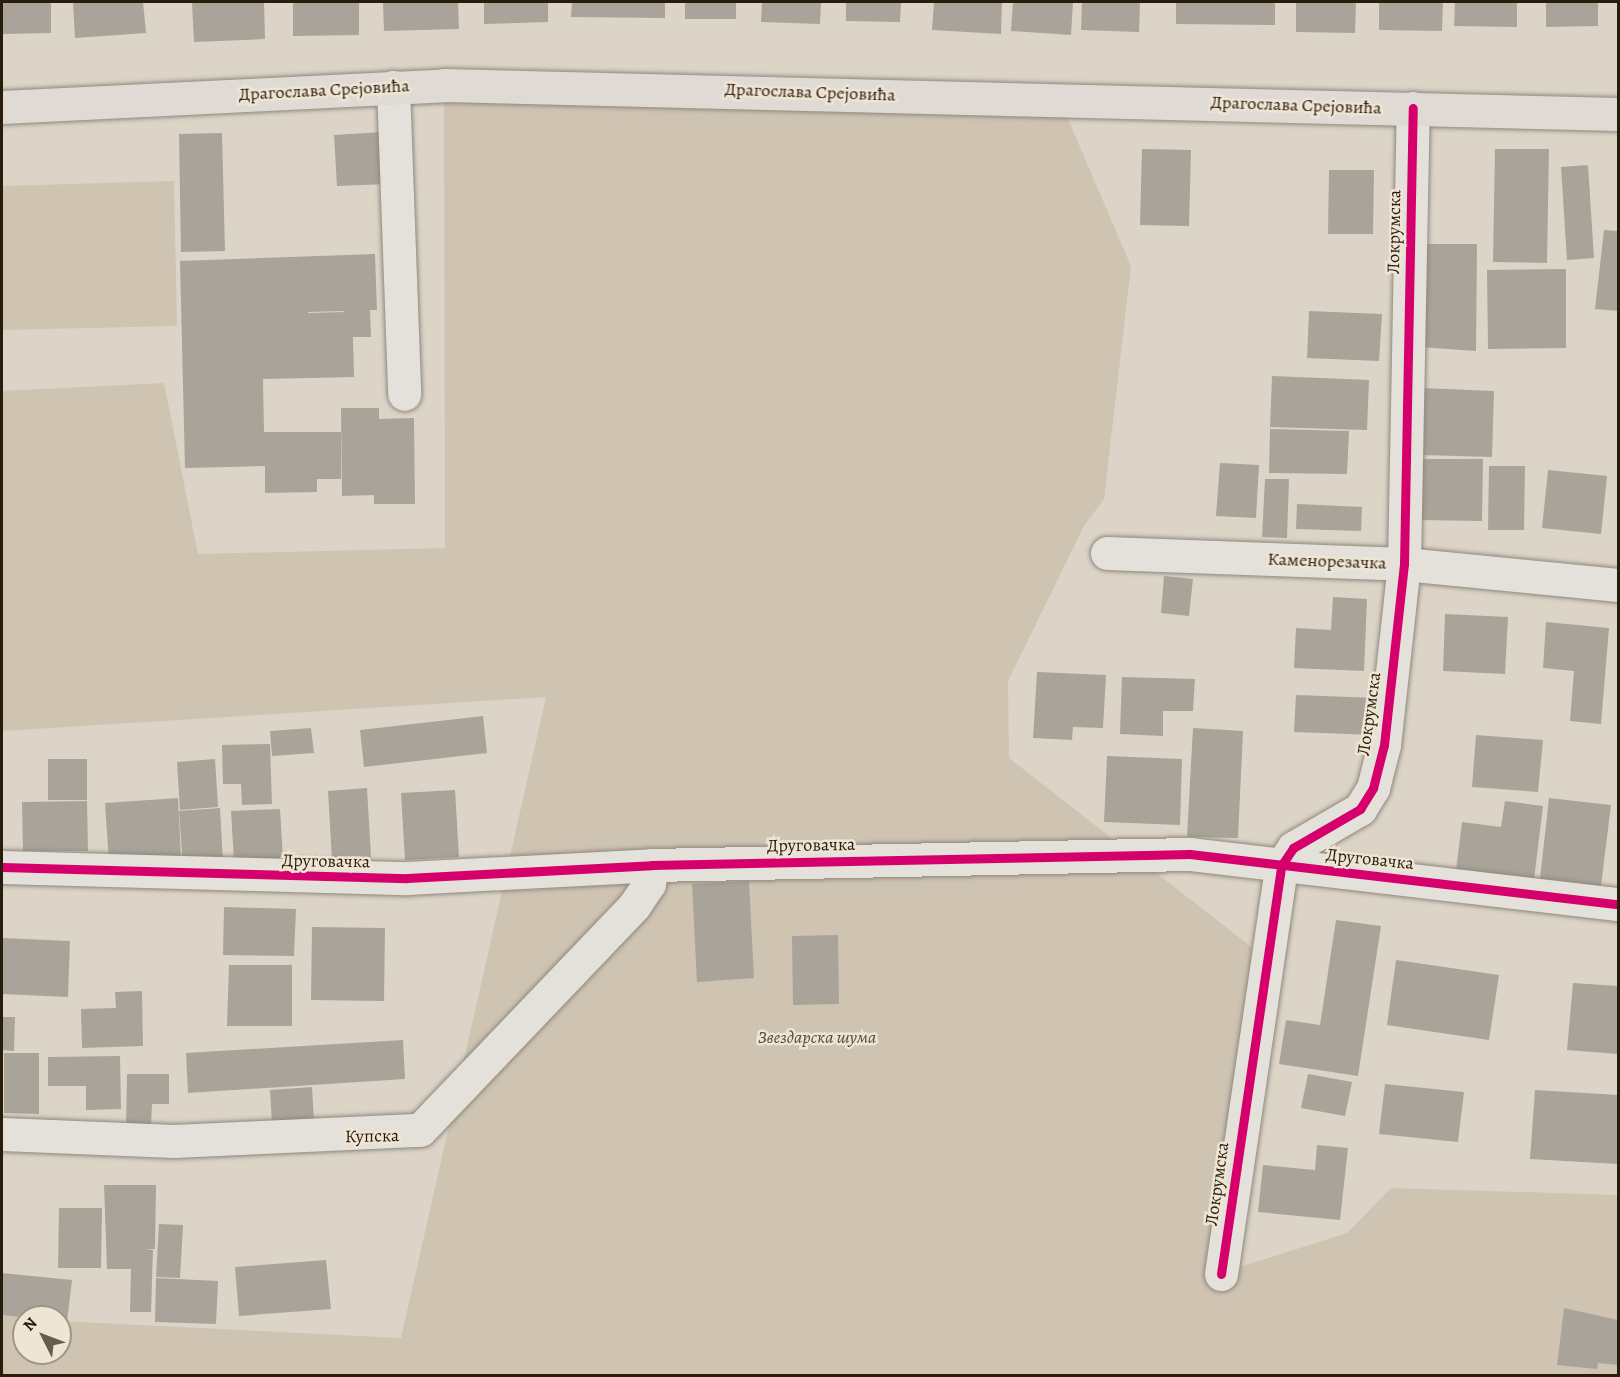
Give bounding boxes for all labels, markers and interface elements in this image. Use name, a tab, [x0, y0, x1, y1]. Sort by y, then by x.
street label: Драгослава Срејовића	[238, 75, 410, 105]
street label: Драгослава Срејовића	[724, 78, 896, 106]
street label: Драгослава Срејовића	[1210, 91, 1382, 119]
street label: Локрумска	[1382, 190, 1406, 274]
street label: Каменорезачка	[1267, 548, 1387, 574]
street label: Локрумска	[1352, 671, 1386, 757]
street label: Друговачка	[767, 833, 855, 857]
street label: Друговачка	[1325, 844, 1415, 874]
street label: Друговачка	[282, 849, 370, 873]
park label: Звездарска шума	[758, 1026, 876, 1048]
street label: Купска	[345, 1125, 399, 1147]
street label: Локрумска	[1200, 1141, 1234, 1227]
north arrow	[12, 1305, 72, 1365]
text: N	[18, 1313, 42, 1336]

